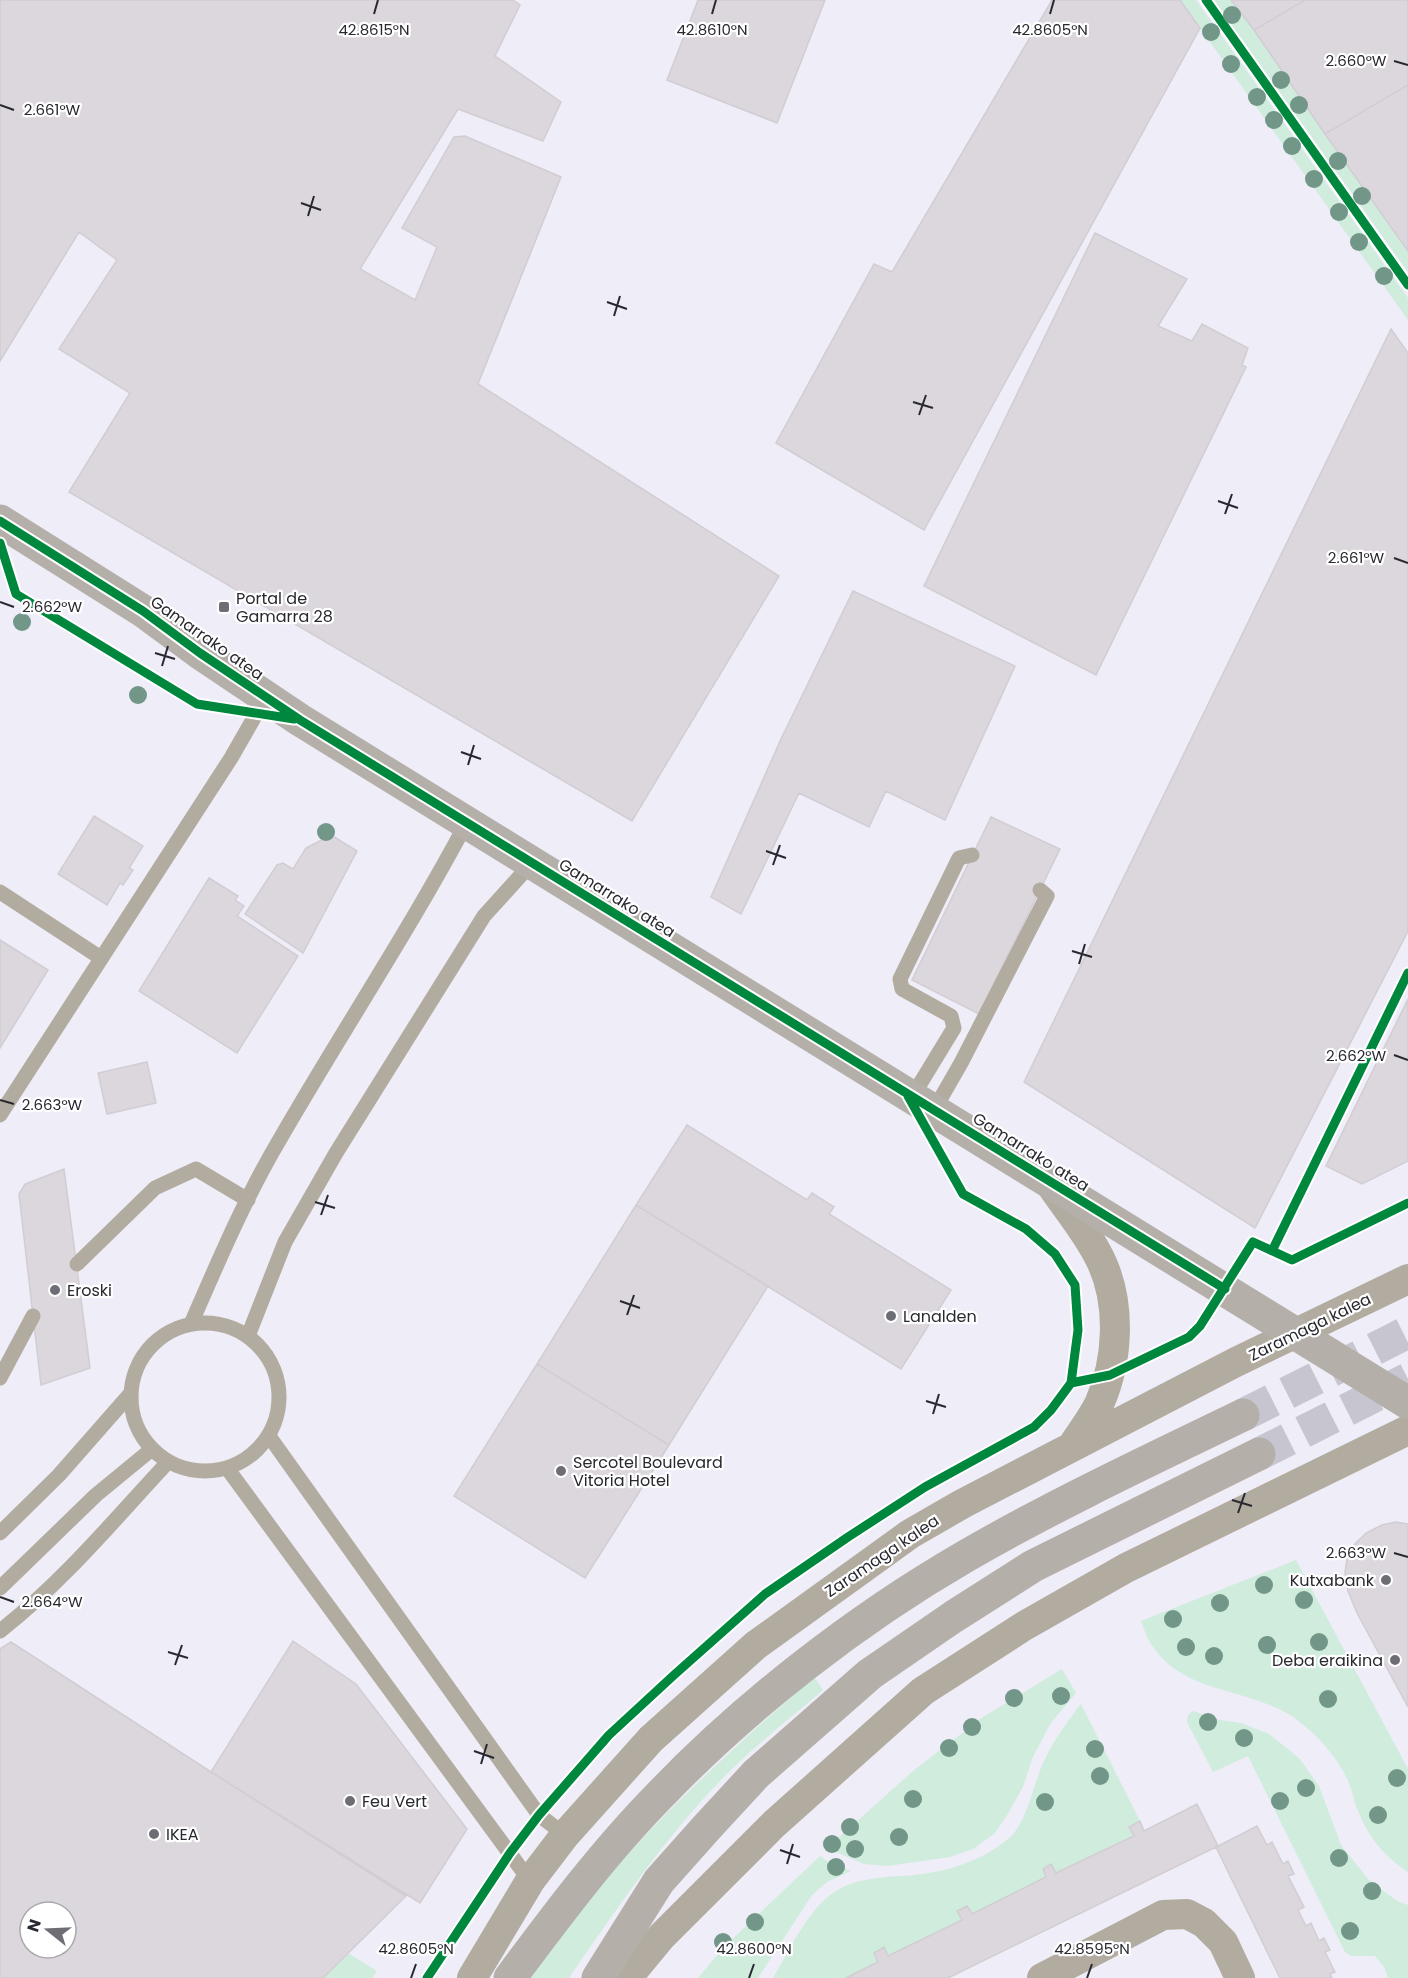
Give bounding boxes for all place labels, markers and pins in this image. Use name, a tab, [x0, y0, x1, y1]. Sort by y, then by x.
place label: Portal de Gamarra 28	[236, 587, 333, 628]
marker: Portal de Gamarra 28	[217, 600, 231, 614]
place label: Eroski	[67, 1279, 112, 1302]
marker: Eroski	[48, 1283, 62, 1297]
place label: Lanalden	[903, 1305, 977, 1328]
marker: Lanalden	[884, 1309, 898, 1323]
place label: Sercotel Boulevard Vitoria Hotel	[573, 1451, 723, 1492]
marker: Sercotel Boulevard Vitoria Hotel	[554, 1464, 568, 1478]
place label: Kutxabank	[1290, 1569, 1375, 1592]
marker: Kutxabank	[1379, 1573, 1393, 1587]
place label: Deba eraikina	[1272, 1649, 1383, 1672]
marker: Deba eraikina	[1388, 1653, 1402, 1667]
place label: Feu Vert	[362, 1790, 427, 1813]
marker: Feu Vert	[343, 1794, 357, 1808]
place label: IKEA	[166, 1823, 199, 1846]
marker: IKEA	[147, 1827, 161, 1841]

